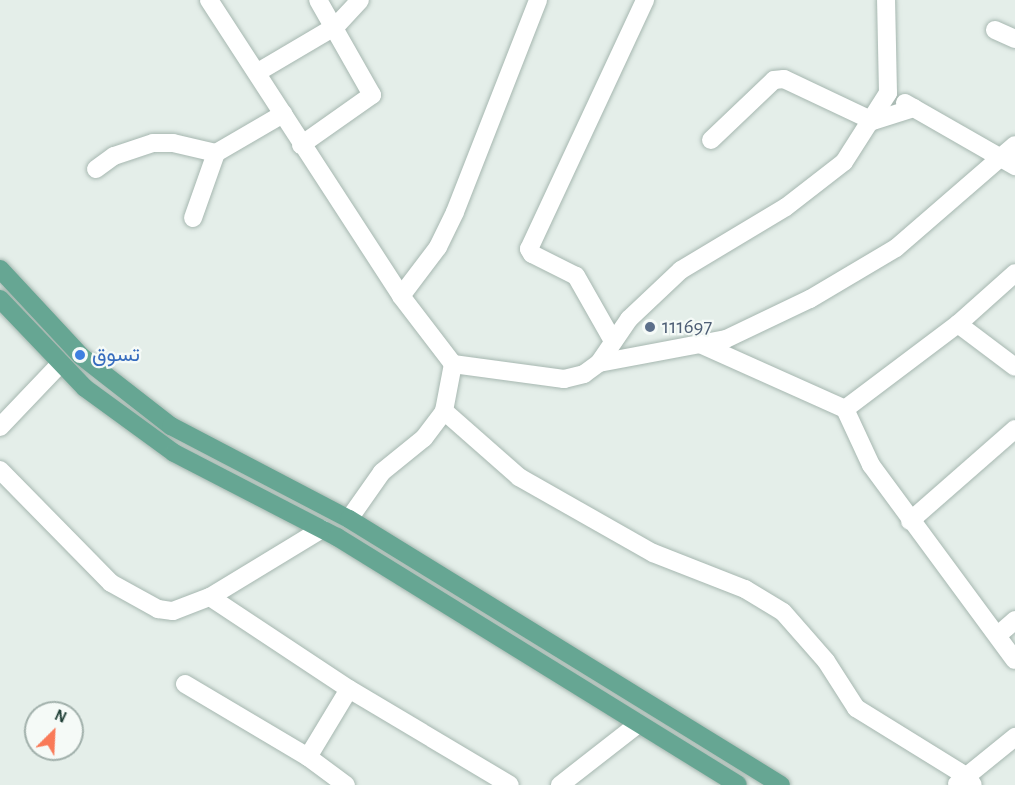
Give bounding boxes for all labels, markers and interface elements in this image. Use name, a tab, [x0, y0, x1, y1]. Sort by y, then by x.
place label: 111697	[662, 314, 712, 340]
marker: 111697	[643, 320, 657, 334]
place label: تسوق	[92, 342, 140, 368]
marker: تسوق	[73, 348, 87, 362]
north arrow	[24, 701, 84, 761]
text: N	[52, 707, 69, 726]

